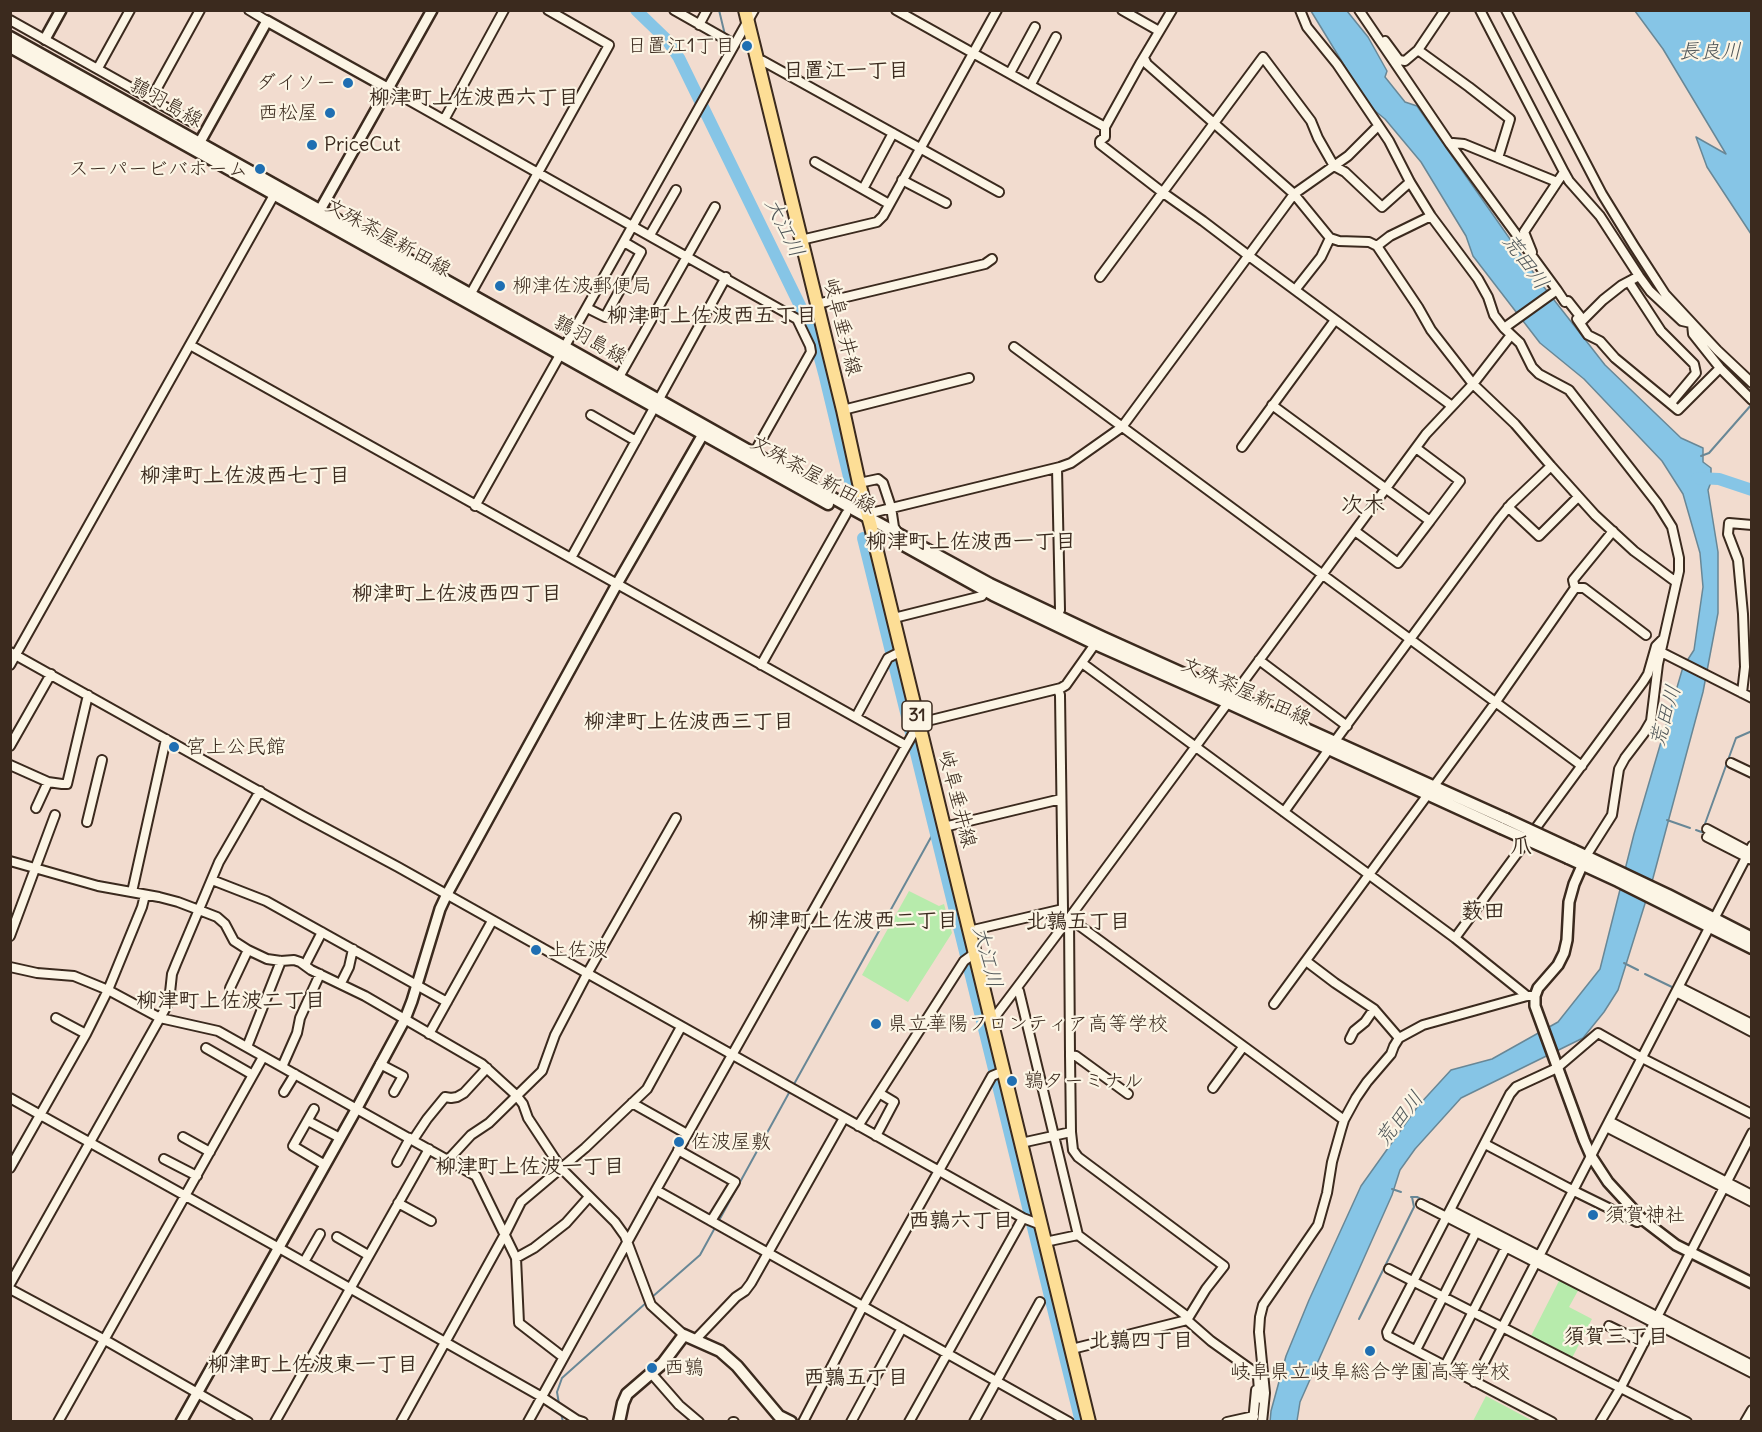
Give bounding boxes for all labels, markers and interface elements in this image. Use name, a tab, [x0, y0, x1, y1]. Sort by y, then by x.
place label: 日置江1丁目	[627, 34, 735, 58]
marker: 日置江1丁目	[740, 39, 754, 53]
water label: 長良川	[1679, 39, 1741, 65]
district label: 日置江一丁目	[783, 58, 909, 84]
place label: ダイソー	[256, 71, 336, 95]
street label: 鶉羽島線	[125, 73, 207, 133]
marker: ダイソー	[341, 76, 355, 90]
district label: 柳津町上佐波西六丁目	[369, 85, 579, 111]
place label: 西松屋	[258, 101, 318, 125]
marker: 西松屋	[323, 106, 337, 120]
place label: PriceCut	[324, 133, 401, 157]
marker: PriceCut	[305, 138, 319, 152]
place label: スーパービバホーム	[69, 157, 248, 181]
marker: スーパービバホーム	[253, 162, 267, 176]
street label: 文殊茶屋新田線	[321, 194, 455, 282]
water label: 大江川	[759, 194, 809, 262]
water label: 荒田川	[1496, 229, 1554, 295]
place label: 柳津佐波郵便局	[512, 274, 652, 298]
street label: 岐阜垂井線	[818, 276, 866, 378]
marker: 柳津佐波郵便局	[493, 279, 507, 293]
district label: 柳津町上佐波西五丁目	[607, 303, 817, 329]
street label: 鶉羽島線	[549, 310, 631, 370]
street label: 文殊茶屋新田線	[746, 431, 880, 519]
district label: 柳津町上佐波西七丁目	[140, 463, 350, 489]
district label: 次木	[1341, 493, 1385, 519]
district label: 柳津町上佐波西一丁目	[866, 529, 1076, 555]
district label: 柳津町上佐波西四丁目	[352, 581, 562, 607]
street label: 文殊茶屋新田線	[1177, 653, 1315, 731]
water label: 荒田川	[1645, 682, 1687, 750]
road number: 31	[902, 701, 932, 731]
district label: 柳津町上佐波西三丁目	[584, 709, 794, 735]
place label: 宮上公民館	[186, 735, 286, 759]
marker: 宮上公民館	[167, 740, 181, 754]
street label: 岐阜垂井線	[933, 748, 981, 850]
district label: 爪	[1510, 833, 1532, 859]
district label: 薮田	[1461, 899, 1505, 925]
district label: 柳津町上佐波西二丁目	[748, 908, 958, 934]
district label: 北鶉五丁目	[1026, 909, 1130, 935]
water label: 大江川	[967, 923, 1007, 991]
place label: 上佐波	[548, 938, 608, 962]
marker: 上佐波	[529, 943, 543, 957]
district label: 柳津町上佐波二丁目	[137, 988, 325, 1014]
place label: 県立華陽フロンティア高等学校	[888, 1012, 1168, 1036]
marker: 県立華陽フロンティア高等学校	[869, 1017, 883, 1031]
place label: 鶉ターミナル	[1024, 1069, 1144, 1093]
marker: 鶉ターミナル	[1005, 1074, 1019, 1088]
water label: 荒田川	[1371, 1086, 1429, 1152]
place label: 佐波屋敷	[691, 1130, 771, 1154]
marker: 佐波屋敷	[672, 1135, 686, 1149]
district label: 柳津町上佐波一丁目	[436, 1154, 624, 1180]
place label: 須賀神社	[1605, 1203, 1685, 1227]
district label: 西鶉六丁目	[909, 1208, 1013, 1234]
marker: 須賀神社	[1586, 1208, 1600, 1222]
district label: 須賀三丁目	[1564, 1324, 1668, 1350]
district label: 北鶉四丁目	[1089, 1328, 1193, 1354]
marker: 岐阜県立岐阜総合学園高等学校	[1363, 1344, 1377, 1358]
district label: 柳津町上佐波東一丁目	[208, 1352, 418, 1378]
place label: 西鶉	[664, 1356, 704, 1380]
place label: 岐阜県立岐阜総合学園高等学校	[1230, 1360, 1510, 1384]
marker: 西鶉	[645, 1361, 659, 1375]
district label: 西鶉五丁目	[804, 1365, 908, 1391]

